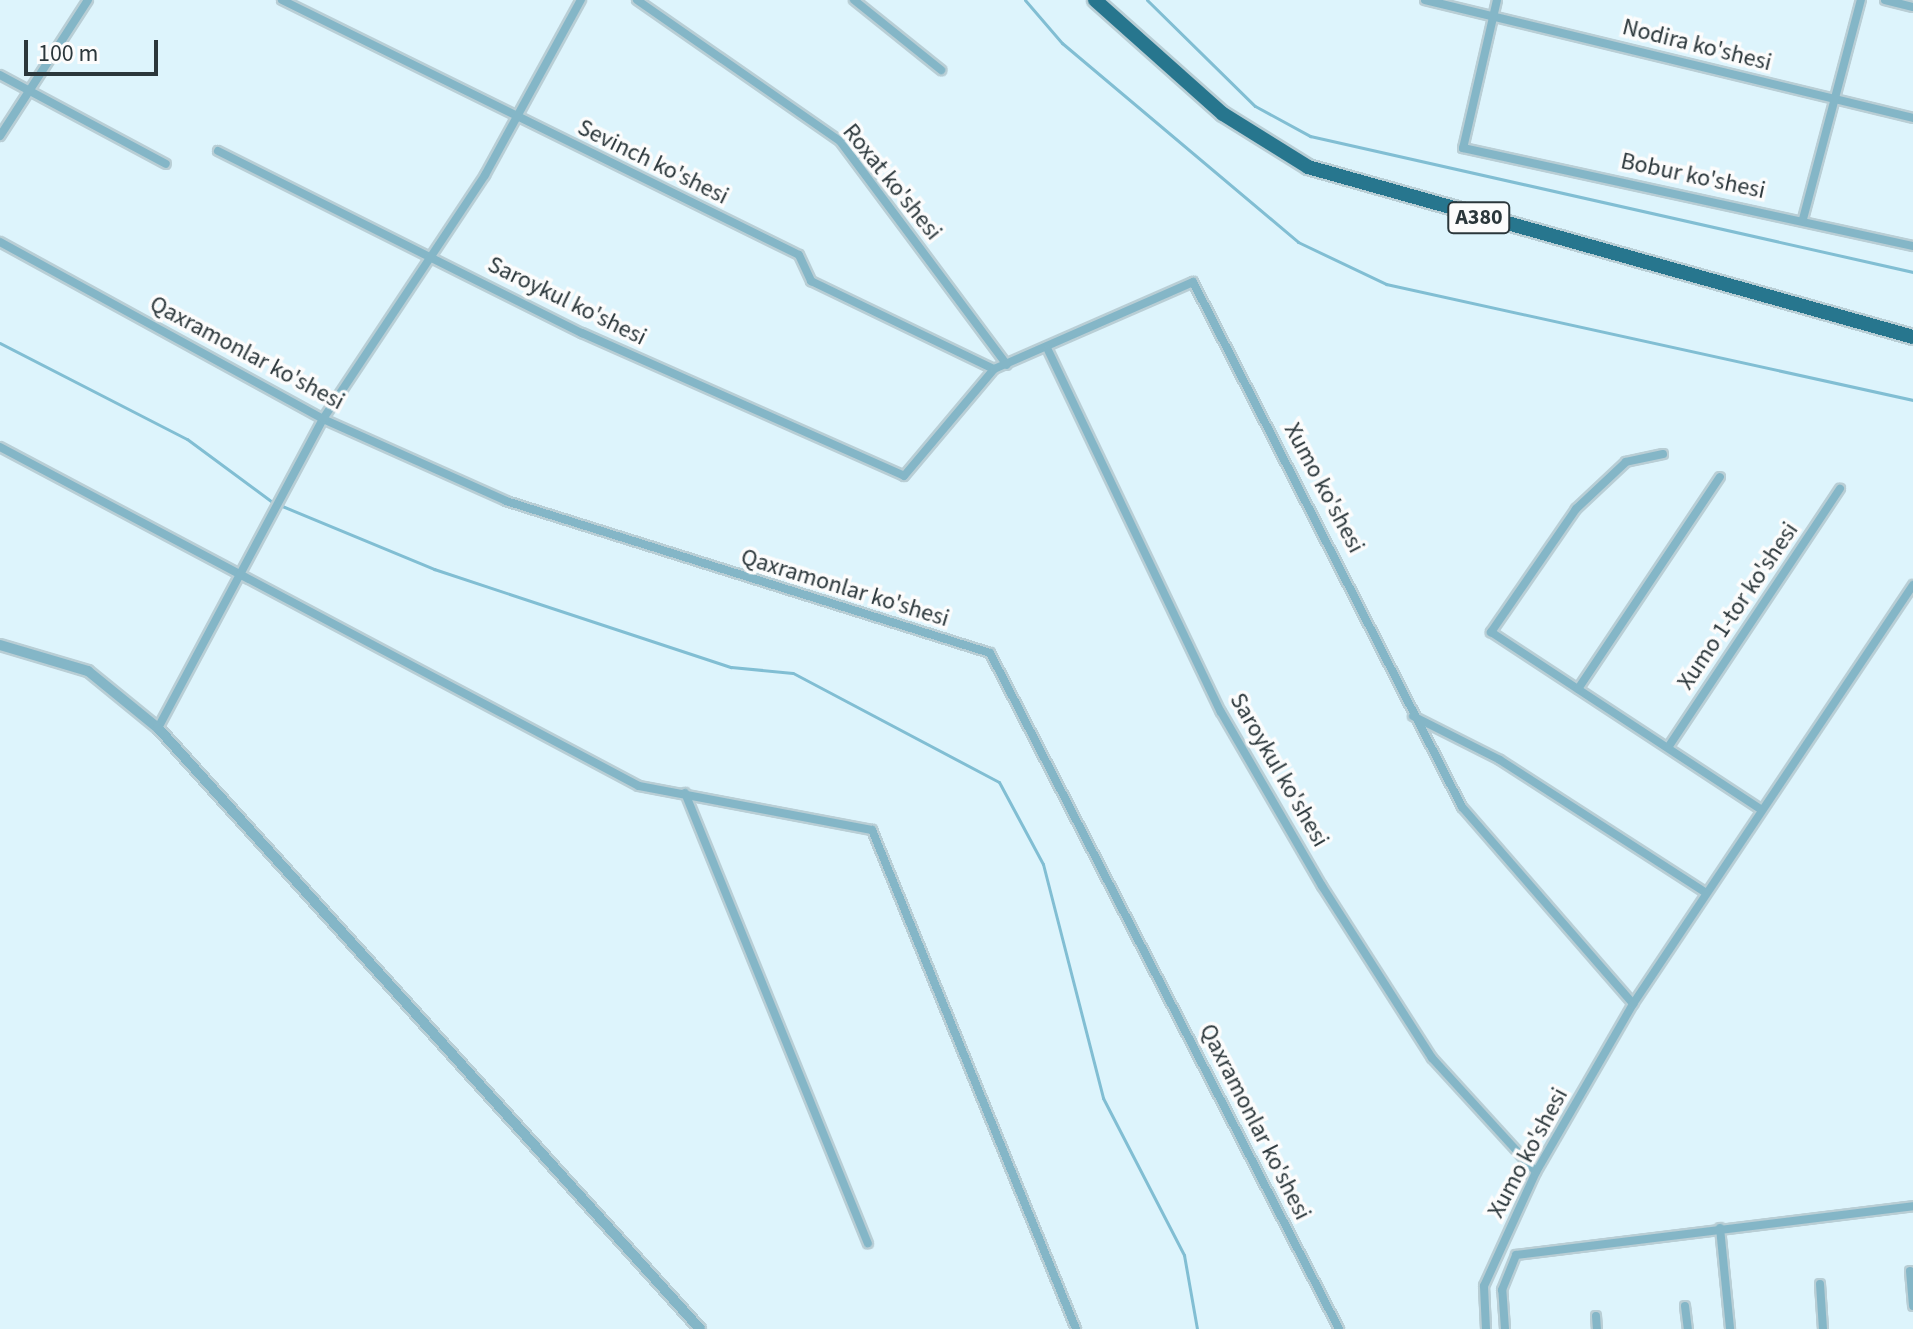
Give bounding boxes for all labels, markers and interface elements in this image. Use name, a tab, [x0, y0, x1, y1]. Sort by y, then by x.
street label: Nodira ko'shesi	[1619, 13, 1775, 77]
scale bar	[28, 24, 162, 74]
text: 100 m	[38, 36, 98, 71]
street label: Sevinch ko'shesi	[573, 113, 733, 211]
street label: Roxat ko'shesi	[836, 118, 948, 246]
street label: Bobur ko'shesi	[1618, 147, 1768, 205]
road number: A380	[1447, 200, 1511, 236]
street label: Saroykul ko'shesi	[483, 250, 651, 352]
street label: Qaxramonlar ko'shesi	[145, 290, 349, 416]
street label: Xumo ko'shesi	[1278, 418, 1370, 558]
street label: Xumo 1-tor ko'shesi	[1671, 517, 1805, 695]
street label: Qaxramonlar ko'shesi	[737, 543, 953, 633]
street label: Saroykul ko'shesi	[1223, 688, 1335, 852]
street label: Qaxramonlar ko'shesi	[1193, 1019, 1317, 1225]
street label: Xumo ko'shesi	[1482, 1083, 1574, 1223]

